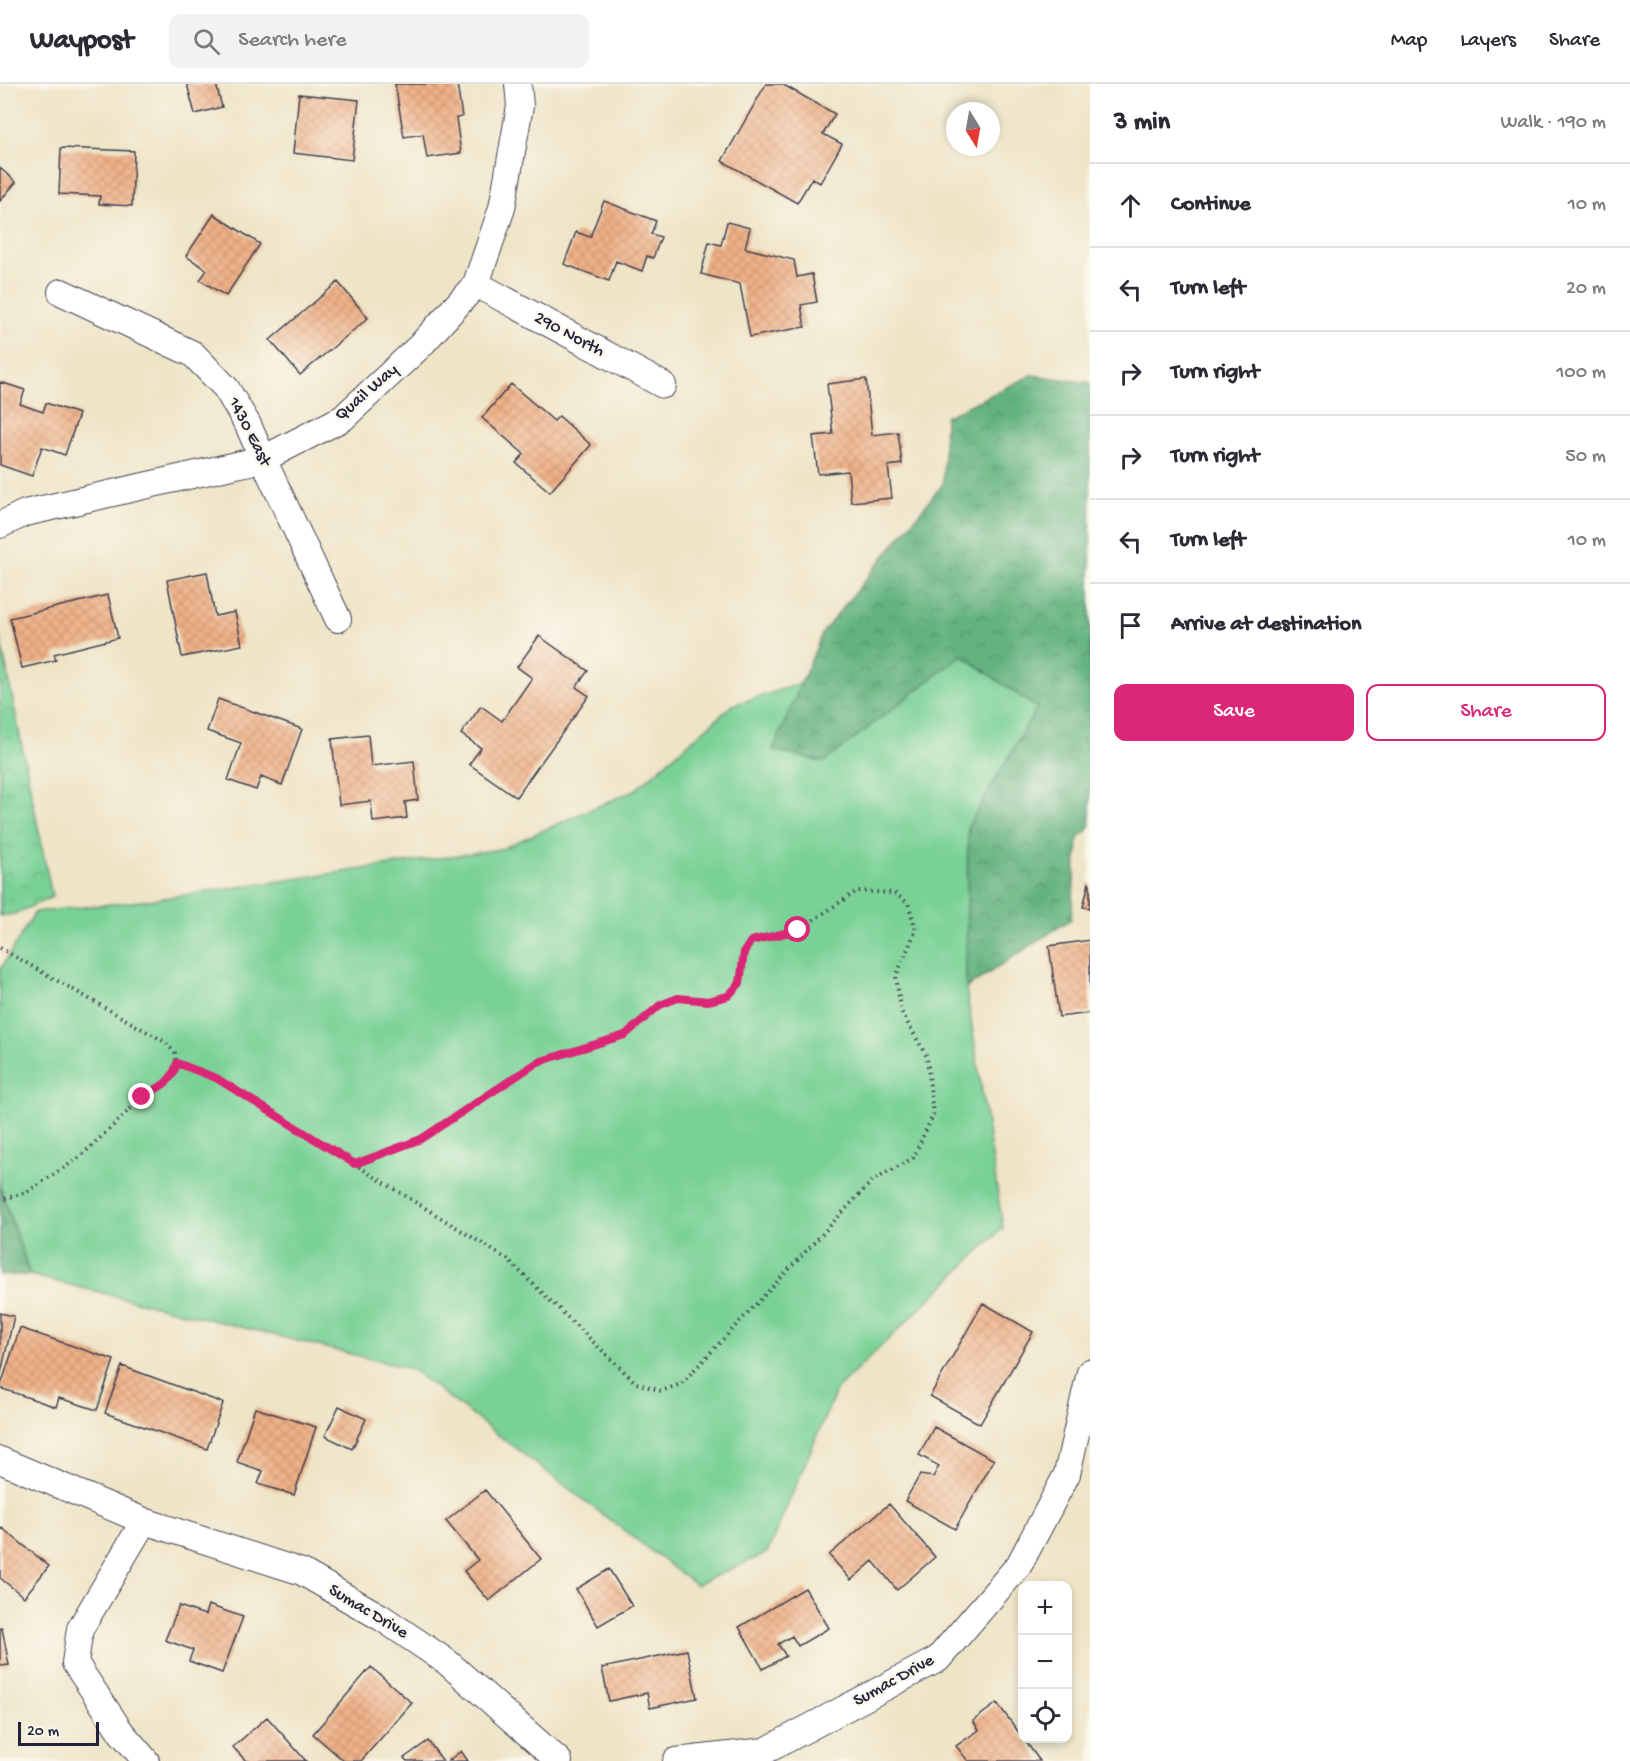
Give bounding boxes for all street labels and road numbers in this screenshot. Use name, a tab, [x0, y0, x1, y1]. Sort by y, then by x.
street label: 290 North	[530, 308, 608, 362]
street label: Quail Way	[331, 360, 403, 426]
street label: 1430 East	[222, 393, 276, 472]
street label: Sumac Drive	[324, 1580, 412, 1644]
street label: Sumac Drive	[850, 1650, 939, 1712]

